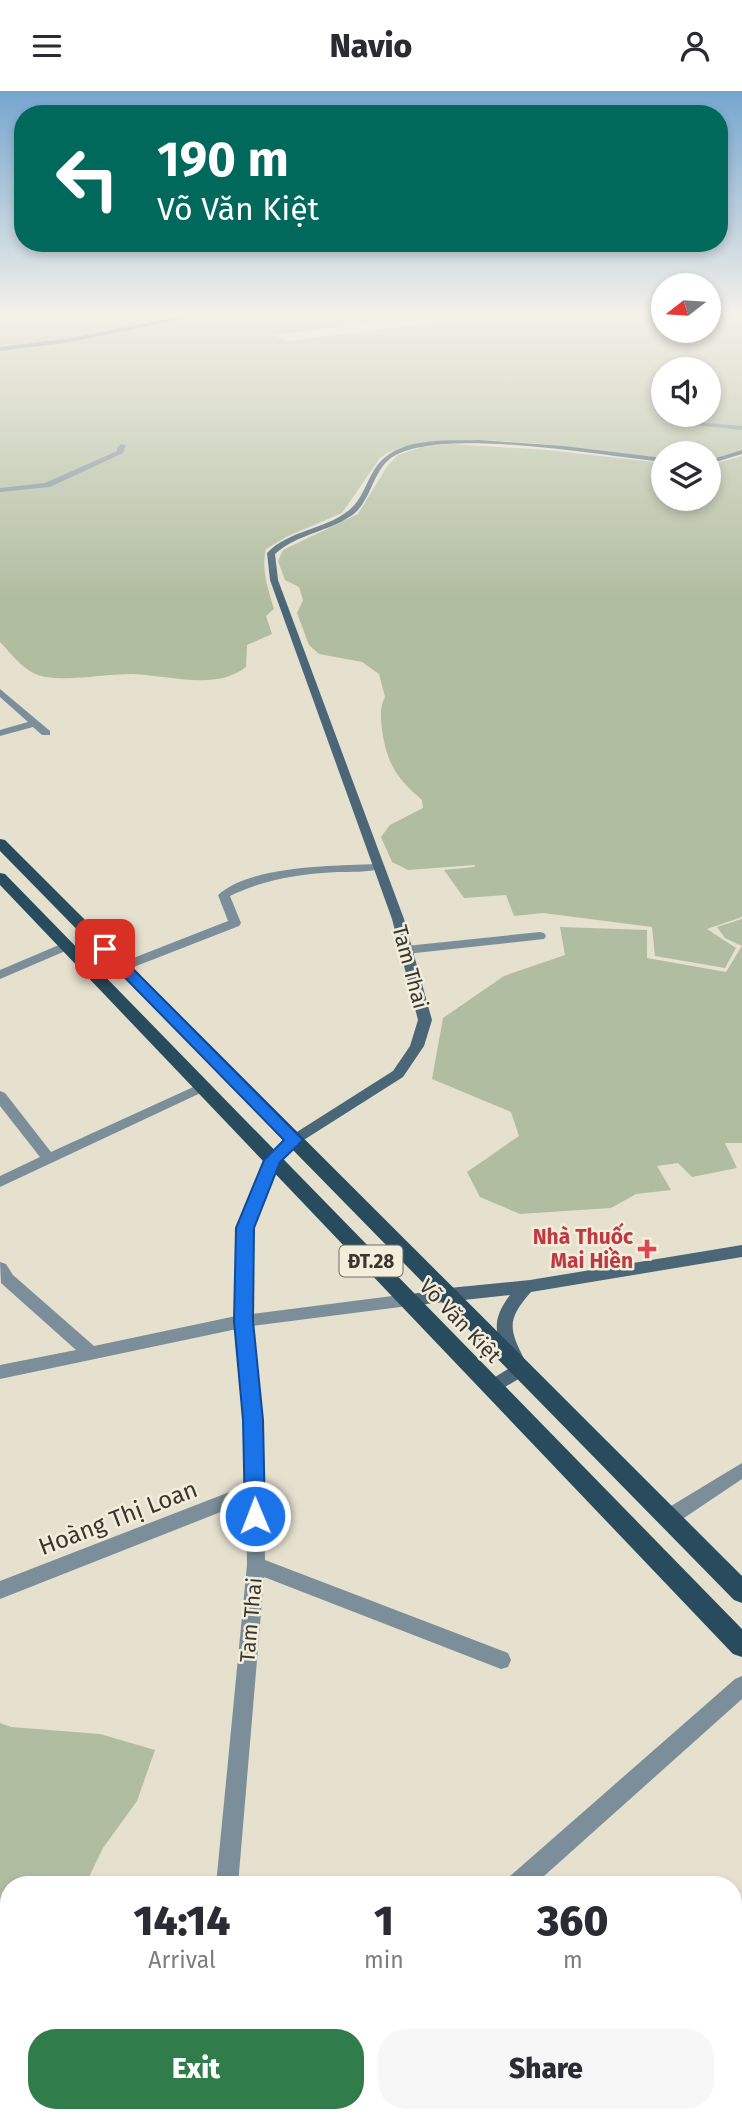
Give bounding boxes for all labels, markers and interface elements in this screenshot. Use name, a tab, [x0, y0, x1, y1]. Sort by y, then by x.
icon: menu	[28, 27, 66, 65]
text: Navio	[330, 27, 412, 65]
icon: person	[676, 27, 714, 65]
text: 190 m	[157, 130, 289, 189]
icon: left	[42, 133, 133, 224]
text: Võ Văn Kiệt	[157, 190, 319, 228]
north arrow	[651, 273, 721, 343]
map controls	[651, 273, 721, 511]
button: sound	[651, 357, 721, 427]
button: layers	[651, 441, 721, 511]
pin	[75, 919, 135, 979]
street label: Tam Thai	[386, 922, 434, 1012]
icon: arrive	[86, 930, 124, 968]
place label: Nhà Thuốc Mai Hiền	[533, 1222, 633, 1274]
marker: Nhà Thuốc Mai Hiền	[639, 1241, 655, 1257]
road number: ĐT.28	[340, 1245, 402, 1277]
street label: Võ Văn Kiệt	[414, 1274, 507, 1369]
street label: Hoàng Thị Loan	[35, 1475, 201, 1561]
position arrow	[218, 1479, 292, 1553]
street label: Tam Thai	[234, 1576, 268, 1664]
text: 14:14	[134, 1896, 230, 1946]
text: 1	[374, 1896, 394, 1946]
text: 360	[537, 1896, 608, 1946]
text: Arrival	[148, 1946, 216, 1974]
text: min	[364, 1946, 404, 1974]
text: m	[563, 1946, 583, 1974]
button: Exit	[28, 2029, 364, 2109]
button: Share	[378, 2029, 714, 2109]

